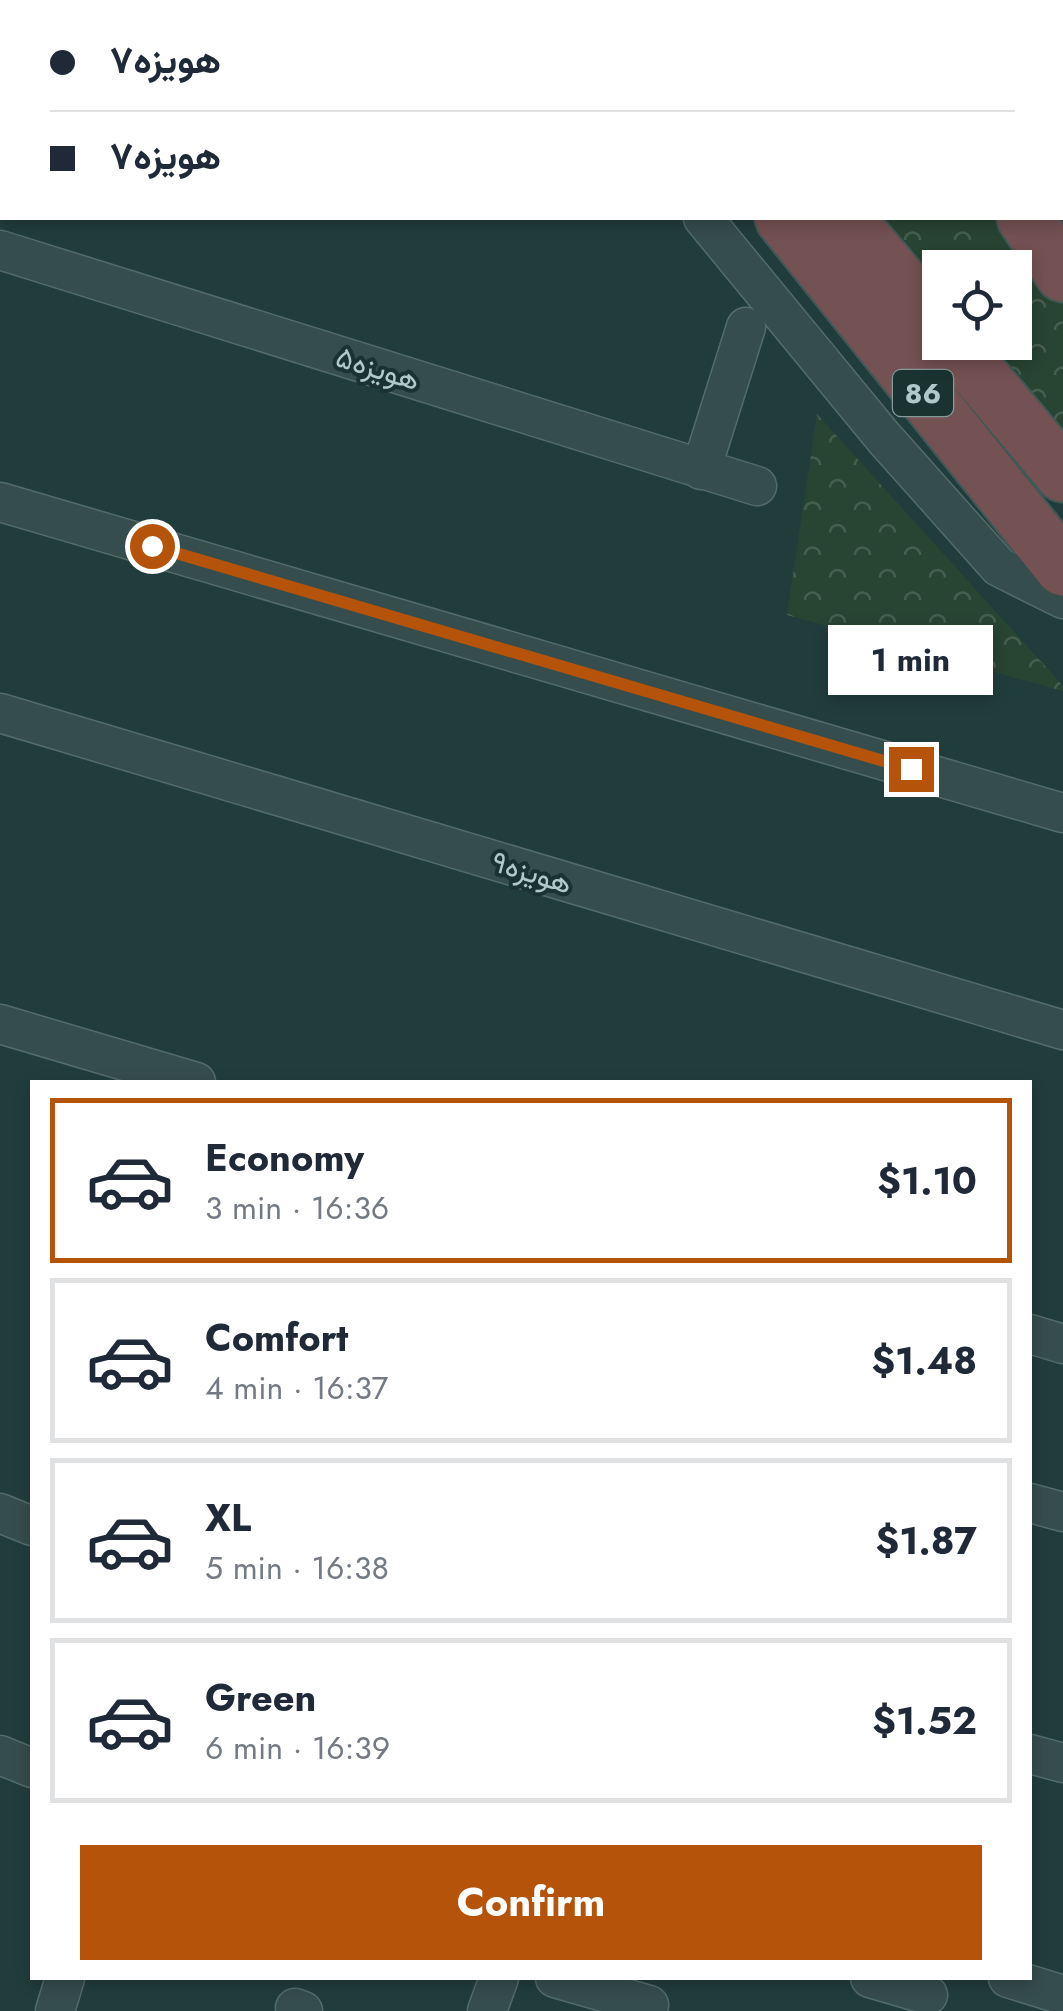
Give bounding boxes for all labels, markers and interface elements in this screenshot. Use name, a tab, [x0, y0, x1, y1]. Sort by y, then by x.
text: هویزه۷	[110, 32, 221, 87]
text: هویزه۷	[110, 128, 221, 183]
map controls	[922, 250, 1032, 360]
button: locate	[922, 250, 1032, 360]
street label: هویزه۵	[331, 335, 425, 401]
road number: 86	[893, 370, 953, 416]
route start	[130, 524, 175, 569]
callout: 1 min	[828, 624, 994, 694]
text: 1 min	[871, 637, 950, 683]
route end	[889, 747, 934, 792]
street label: هویزه۹	[486, 839, 578, 905]
text: Economy	[205, 1130, 364, 1185]
icon: car	[85, 1136, 175, 1226]
text: $1.10	[877, 1153, 977, 1208]
text: 3 min · 16:36	[205, 1185, 389, 1231]
text: Comfort	[205, 1310, 348, 1365]
icon: car	[85, 1316, 175, 1406]
text: $1.48	[871, 1333, 977, 1388]
text: 4 min · 16:37	[205, 1365, 388, 1411]
text: XL	[205, 1490, 251, 1545]
icon: car	[85, 1496, 175, 1586]
text: $1.87	[876, 1513, 977, 1568]
text: 5 min · 16:38	[205, 1545, 389, 1591]
text: Green	[205, 1670, 316, 1725]
icon: car	[85, 1676, 175, 1766]
text: $1.52	[872, 1693, 977, 1748]
text: 6 min · 16:39	[205, 1725, 390, 1771]
button: Confirm	[80, 1845, 982, 1960]

